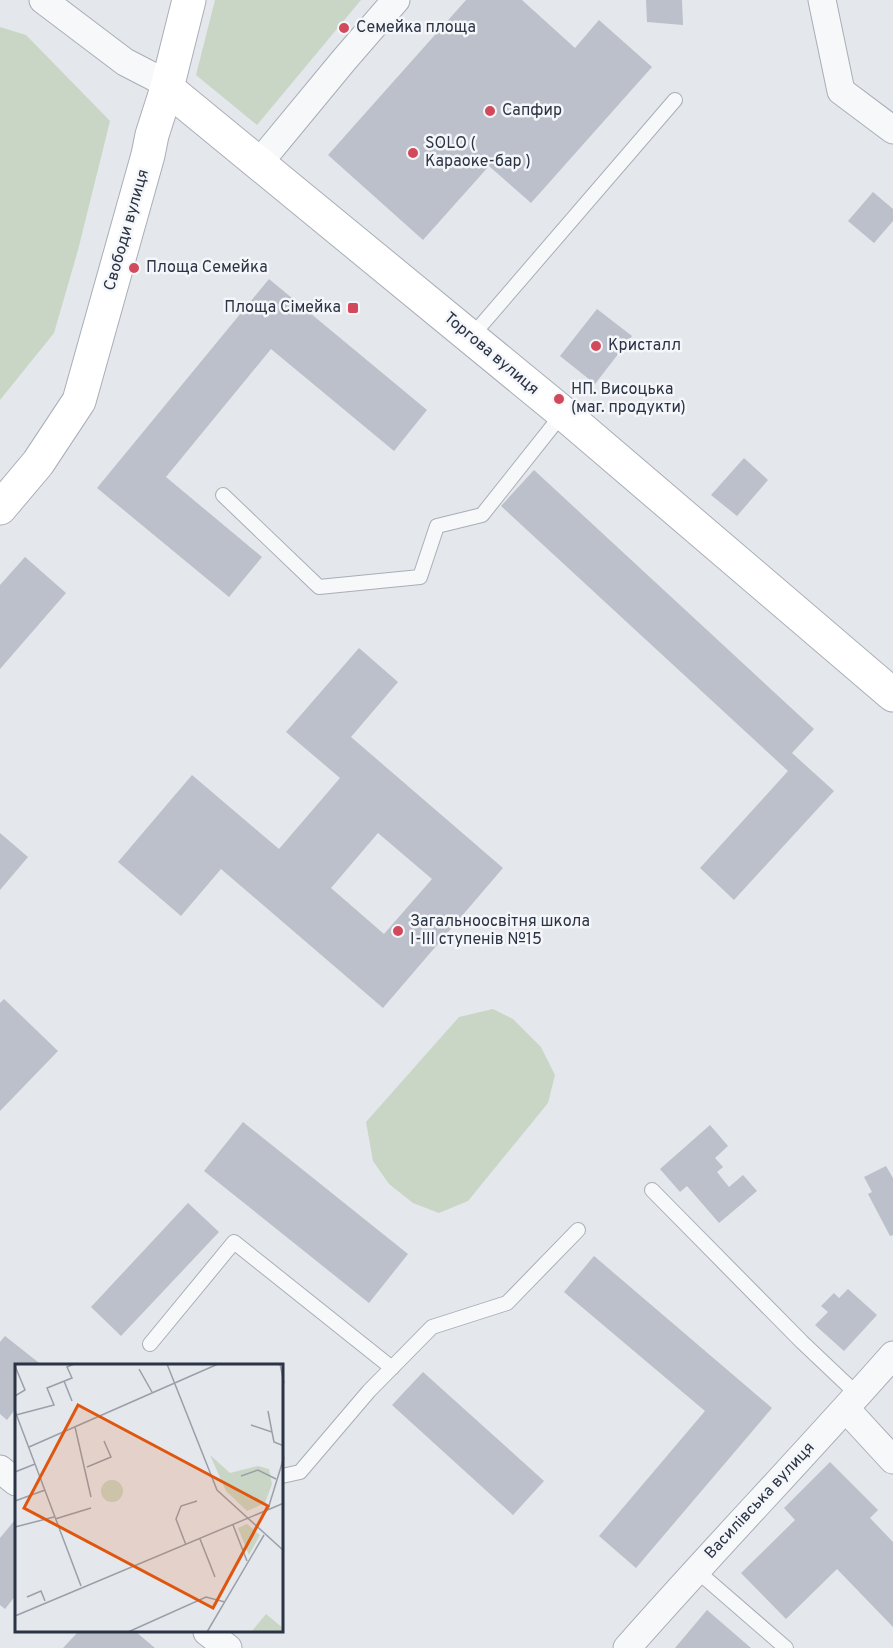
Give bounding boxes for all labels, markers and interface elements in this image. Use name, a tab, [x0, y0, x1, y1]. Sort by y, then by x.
place label: Семейка площа	[356, 18, 476, 38]
marker: Семейка площа	[337, 21, 351, 35]
place label: Сапфир	[502, 101, 562, 121]
marker: Сапфир	[483, 104, 497, 118]
place label: SOLO ( Караоке-бар )	[425, 134, 531, 172]
marker: SOLO ( Караоке-бар )	[406, 146, 420, 160]
street label: Свободи вулиця	[100, 167, 154, 293]
place label: Площа Семейка	[146, 258, 268, 278]
marker: Площа Семейка	[127, 261, 141, 275]
place label: Площа Сімейка	[224, 298, 341, 318]
marker: Площа Сімейка	[346, 301, 360, 315]
street label: Торгова вулиця	[439, 308, 543, 400]
place label: Кристалл	[608, 336, 681, 356]
marker: Кристалл	[589, 339, 603, 353]
place label: НП. Висоцька (маг. продукти)	[571, 380, 686, 418]
marker: НП. Висоцька (маг. продукти)	[552, 392, 566, 406]
place label: Загальноосвітня школа І-ІІІ ступенів №15	[410, 912, 590, 950]
marker: Загальноосвітня школа І-ІІІ ступенів №15	[391, 924, 405, 938]
inset map	[15, 1364, 284, 1633]
street label: Василівська вулиця	[701, 1438, 819, 1564]

